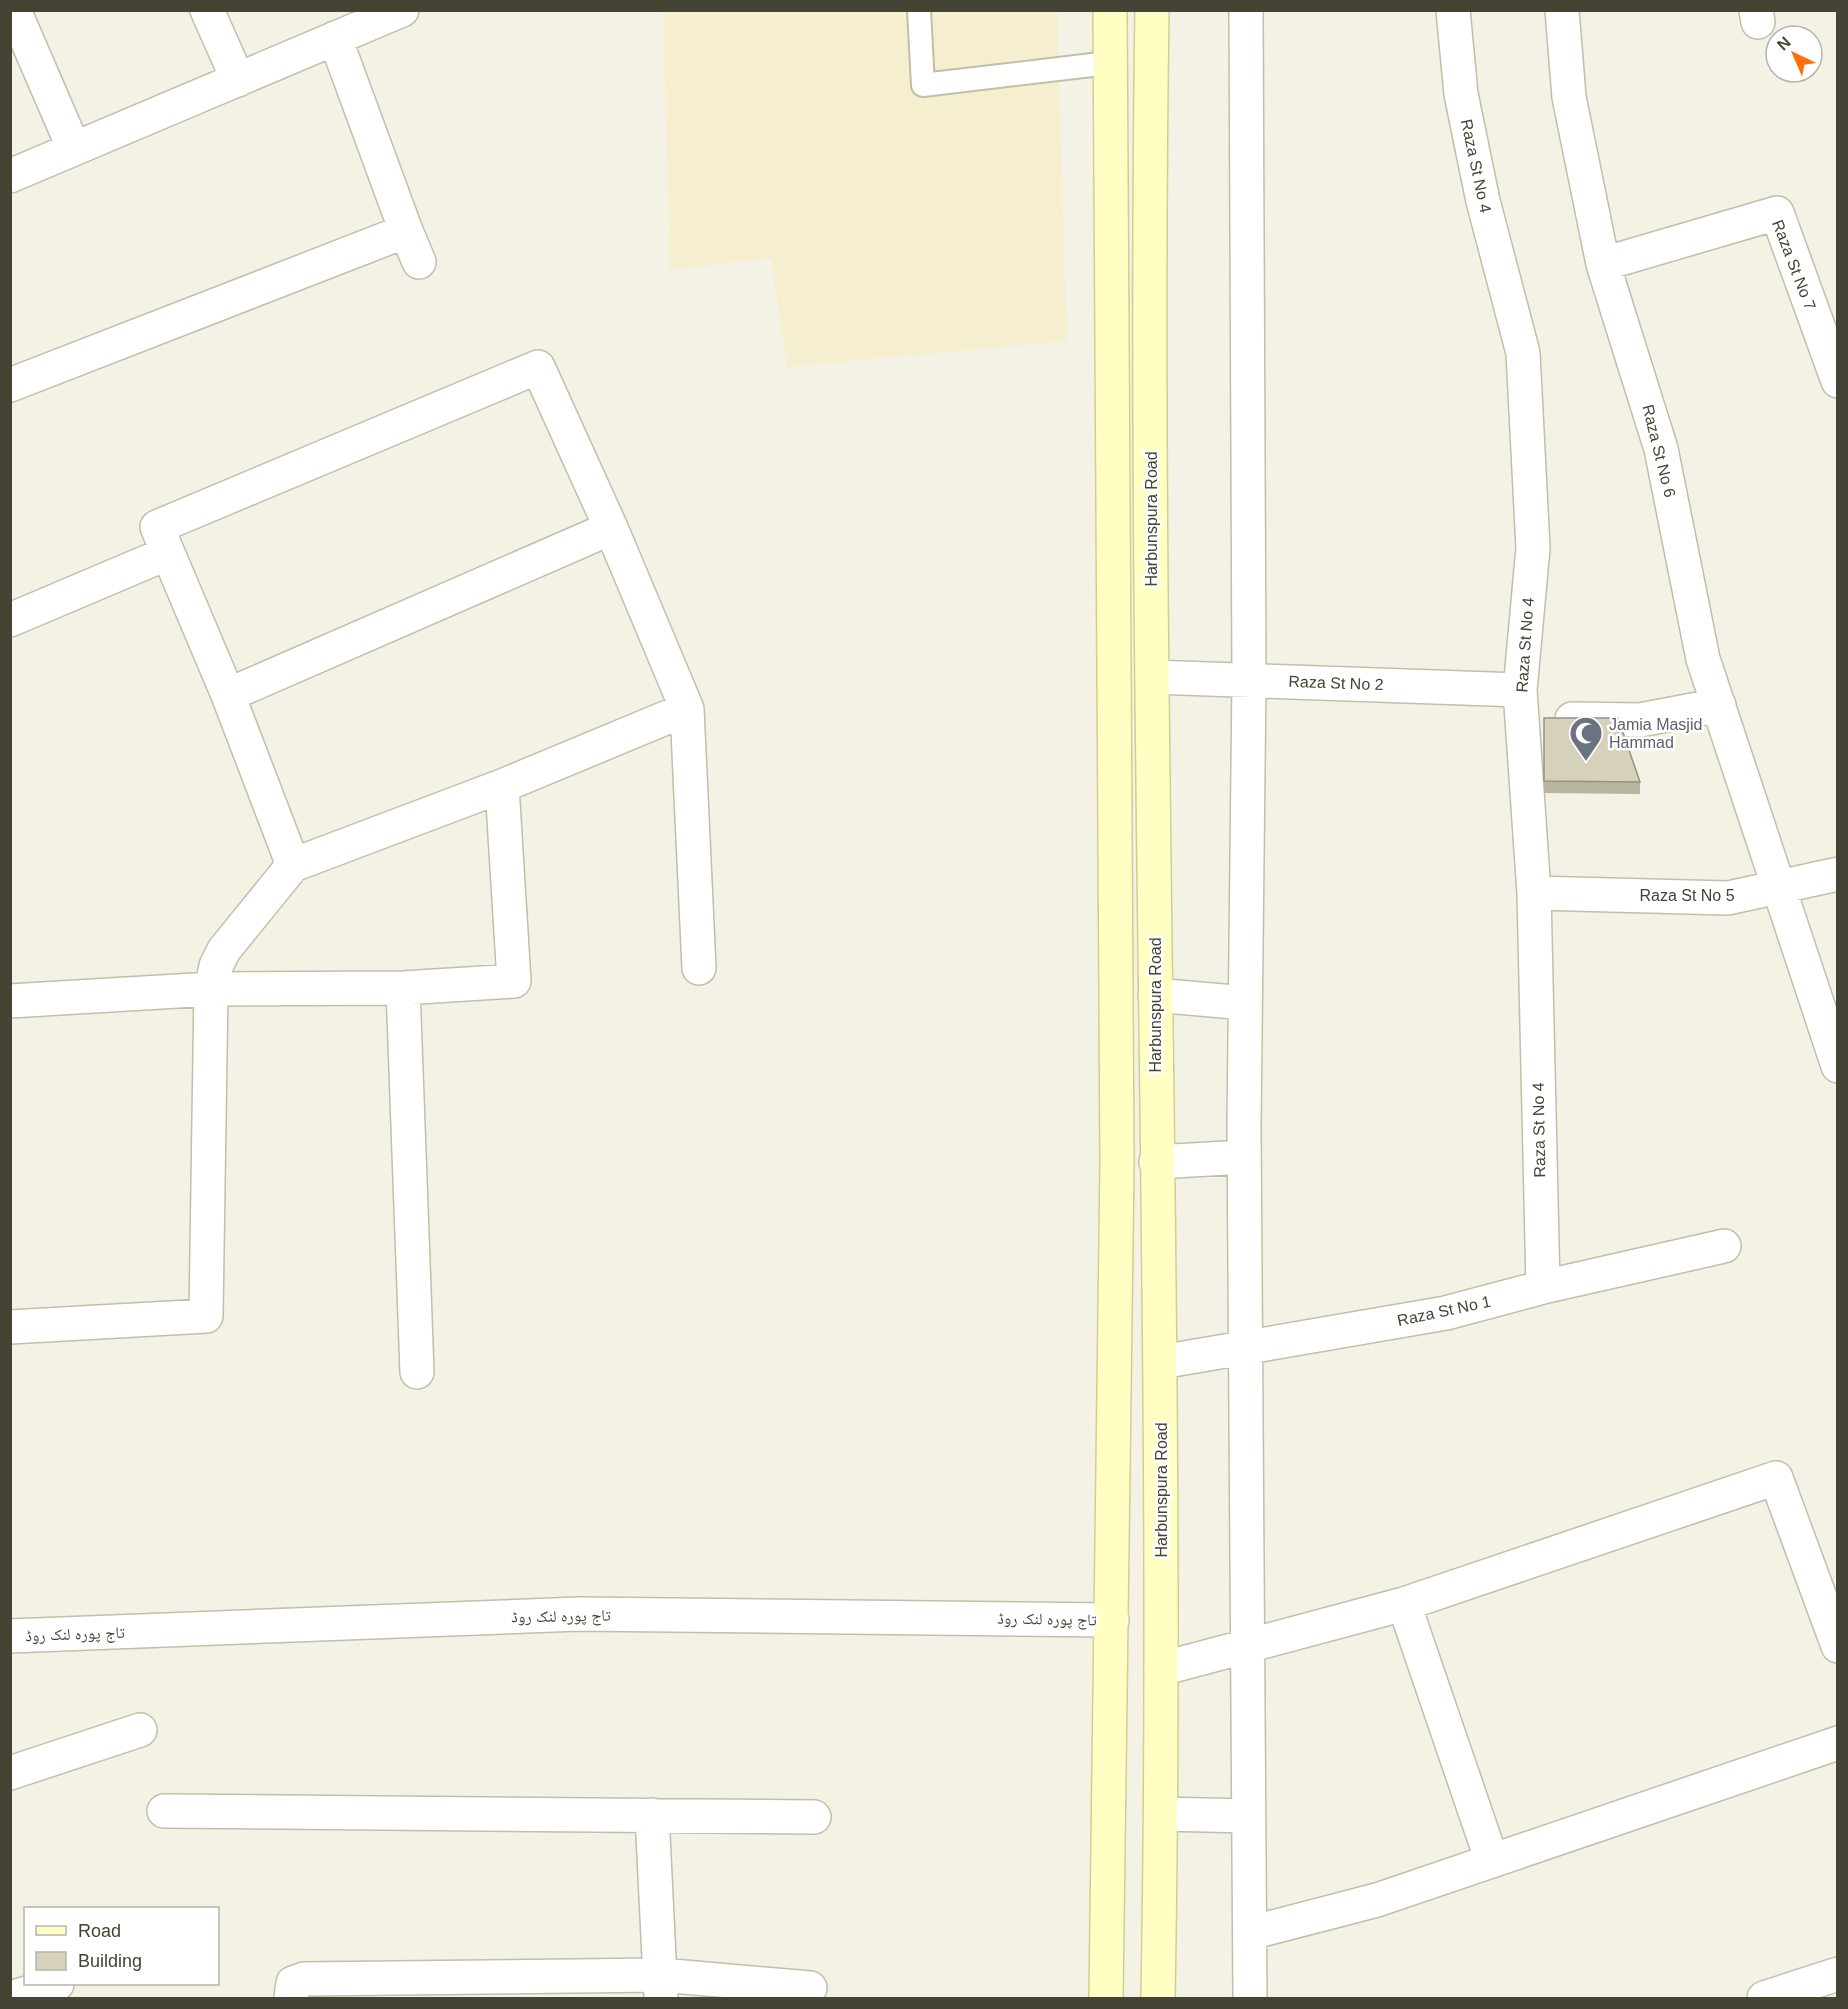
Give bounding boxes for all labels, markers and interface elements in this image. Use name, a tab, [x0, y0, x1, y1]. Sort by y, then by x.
north arrow	[1764, 24, 1824, 84]
text: N	[1774, 33, 1794, 54]
street label: Raza St No 4	[1458, 118, 1494, 214]
street label: Raza St No 7	[1769, 218, 1819, 313]
street label: Raza St No 6	[1639, 403, 1679, 499]
street label: Harbunspura Road	[1143, 451, 1160, 587]
street label: Raza St No 4	[1513, 597, 1537, 693]
street label: Raza St No 2	[1288, 673, 1384, 693]
mosque icon: Jamia Masjid Hammad	[1568, 715, 1604, 762]
place label: Jamia Masjid Hammad	[1609, 716, 1702, 751]
street label: Raza St No 5	[1639, 887, 1735, 904]
street label: Harbunspura Road	[1147, 937, 1164, 1073]
street label: Raza St No 4	[1530, 1082, 1548, 1178]
street label: Raza St No 1	[1396, 1293, 1492, 1329]
street label: Harbunspura Road	[1153, 1422, 1170, 1558]
street label: تاج پورہ لنک روڈ	[511, 1607, 611, 1627]
street label: تاج پورہ لنک روڈ	[997, 1610, 1097, 1630]
street label: تاج پورہ لنک روڈ	[25, 1624, 125, 1646]
legend	[24, 1907, 219, 1985]
text: Road	[78, 1921, 121, 1941]
text: Building	[78, 1951, 142, 1971]

